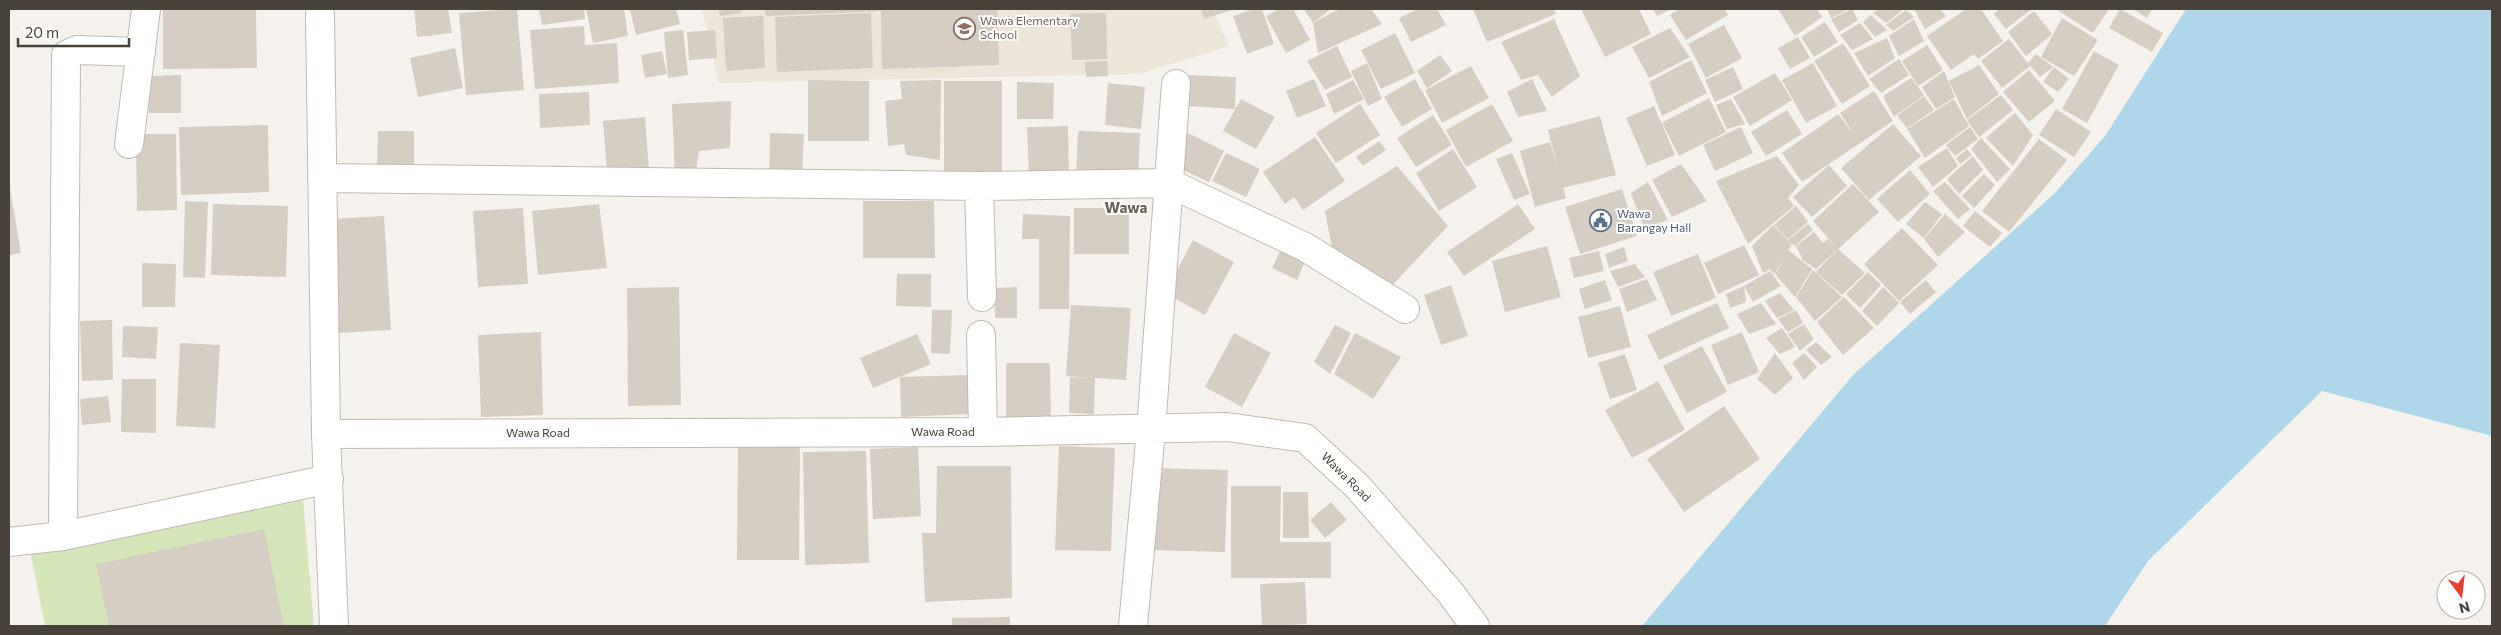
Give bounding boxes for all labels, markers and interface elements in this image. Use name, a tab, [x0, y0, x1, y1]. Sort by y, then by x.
place label: Wawa Elementary School	[980, 13, 1078, 41]
scale bar	[18, 15, 129, 47]
school or university icon: Wawa Elementary School	[952, 16, 976, 40]
text: 20 m	[25, 23, 59, 41]
district label: Wawa	[1105, 198, 1147, 216]
place label: Wawa Barangay Hall	[1617, 206, 1691, 234]
public building icon: Wawa Barangay Hall	[1589, 209, 1613, 233]
street label: Wawa Road	[911, 424, 975, 438]
street label: Wawa Road	[506, 425, 570, 439]
street label: Wawa Road	[1319, 449, 1374, 504]
north arrow	[2436, 570, 2486, 620]
text: N	[2457, 598, 2472, 618]

